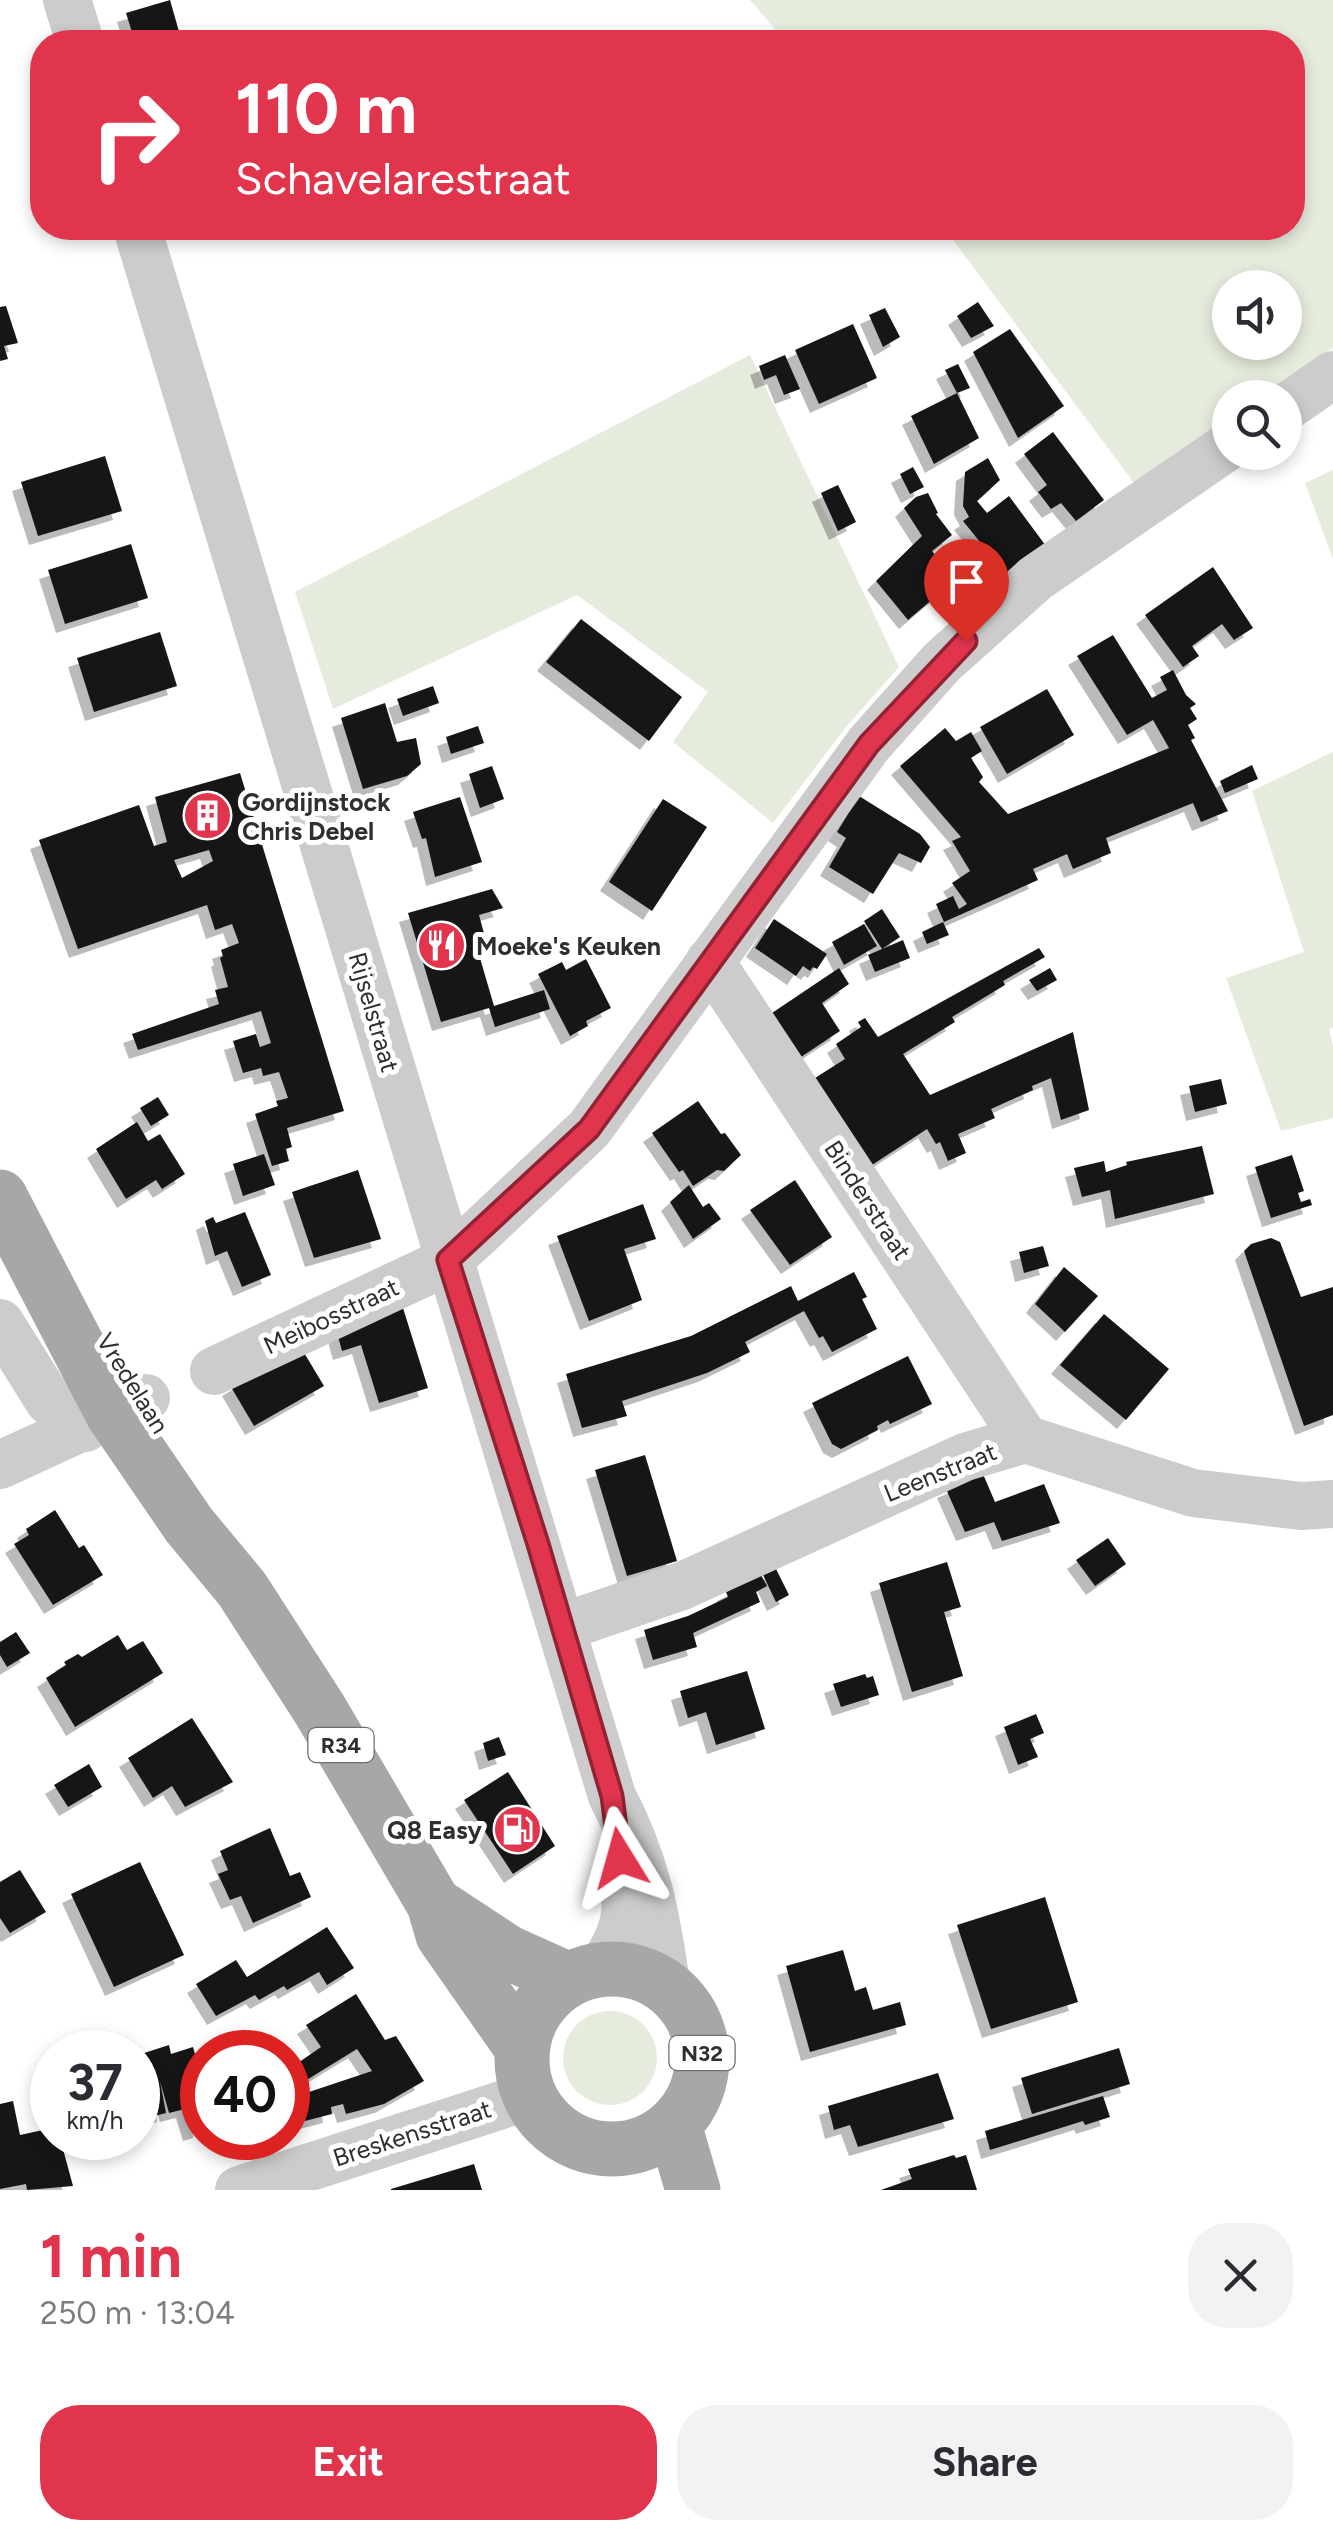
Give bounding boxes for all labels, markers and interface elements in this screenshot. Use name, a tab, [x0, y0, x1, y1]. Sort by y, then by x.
text: 110 m	[235, 66, 417, 151]
icon: right	[70, 70, 200, 200]
text: Schavelarestraat	[235, 151, 571, 205]
map controls	[1212, 270, 1302, 470]
button: sound	[1212, 270, 1302, 360]
button: search	[1212, 380, 1302, 470]
pin	[924, 539, 1009, 642]
icon: arrive	[939, 554, 994, 609]
place label: Gordijnstock Chris Debel	[242, 787, 391, 846]
building icon: Gordijnstock Chris Debel	[181, 790, 233, 842]
restaurant icon: Moeke's Keuken	[415, 920, 467, 972]
place label: Moeke's Keuken	[476, 931, 661, 961]
street label: Rijselstraat	[343, 949, 405, 1075]
street label: Binderstraat	[818, 1135, 918, 1265]
street label: Meibosstraat	[259, 1272, 403, 1360]
street label: Vredelaan	[90, 1327, 176, 1439]
street label: Leenstraat	[879, 1436, 1001, 1508]
road number: R34	[308, 1728, 374, 1762]
fuel station icon: Q8 Easy	[491, 1804, 543, 1856]
position arrow	[568, 1806, 672, 1910]
place label: Q8 Easy	[387, 1815, 483, 1845]
speed limit sign: 40	[180, 2030, 310, 2160]
road number: N32	[670, 2036, 734, 2070]
text: 37	[67, 2052, 123, 2113]
street label: Breskensstraat	[329, 2093, 495, 2173]
text: km/h	[66, 2105, 124, 2135]
text: 1 min	[40, 2220, 182, 2292]
button: close	[1188, 2223, 1293, 2328]
text: 250 m · 13:04	[40, 2294, 235, 2332]
button: Exit	[40, 2405, 657, 2520]
button: Share	[677, 2405, 1293, 2520]

